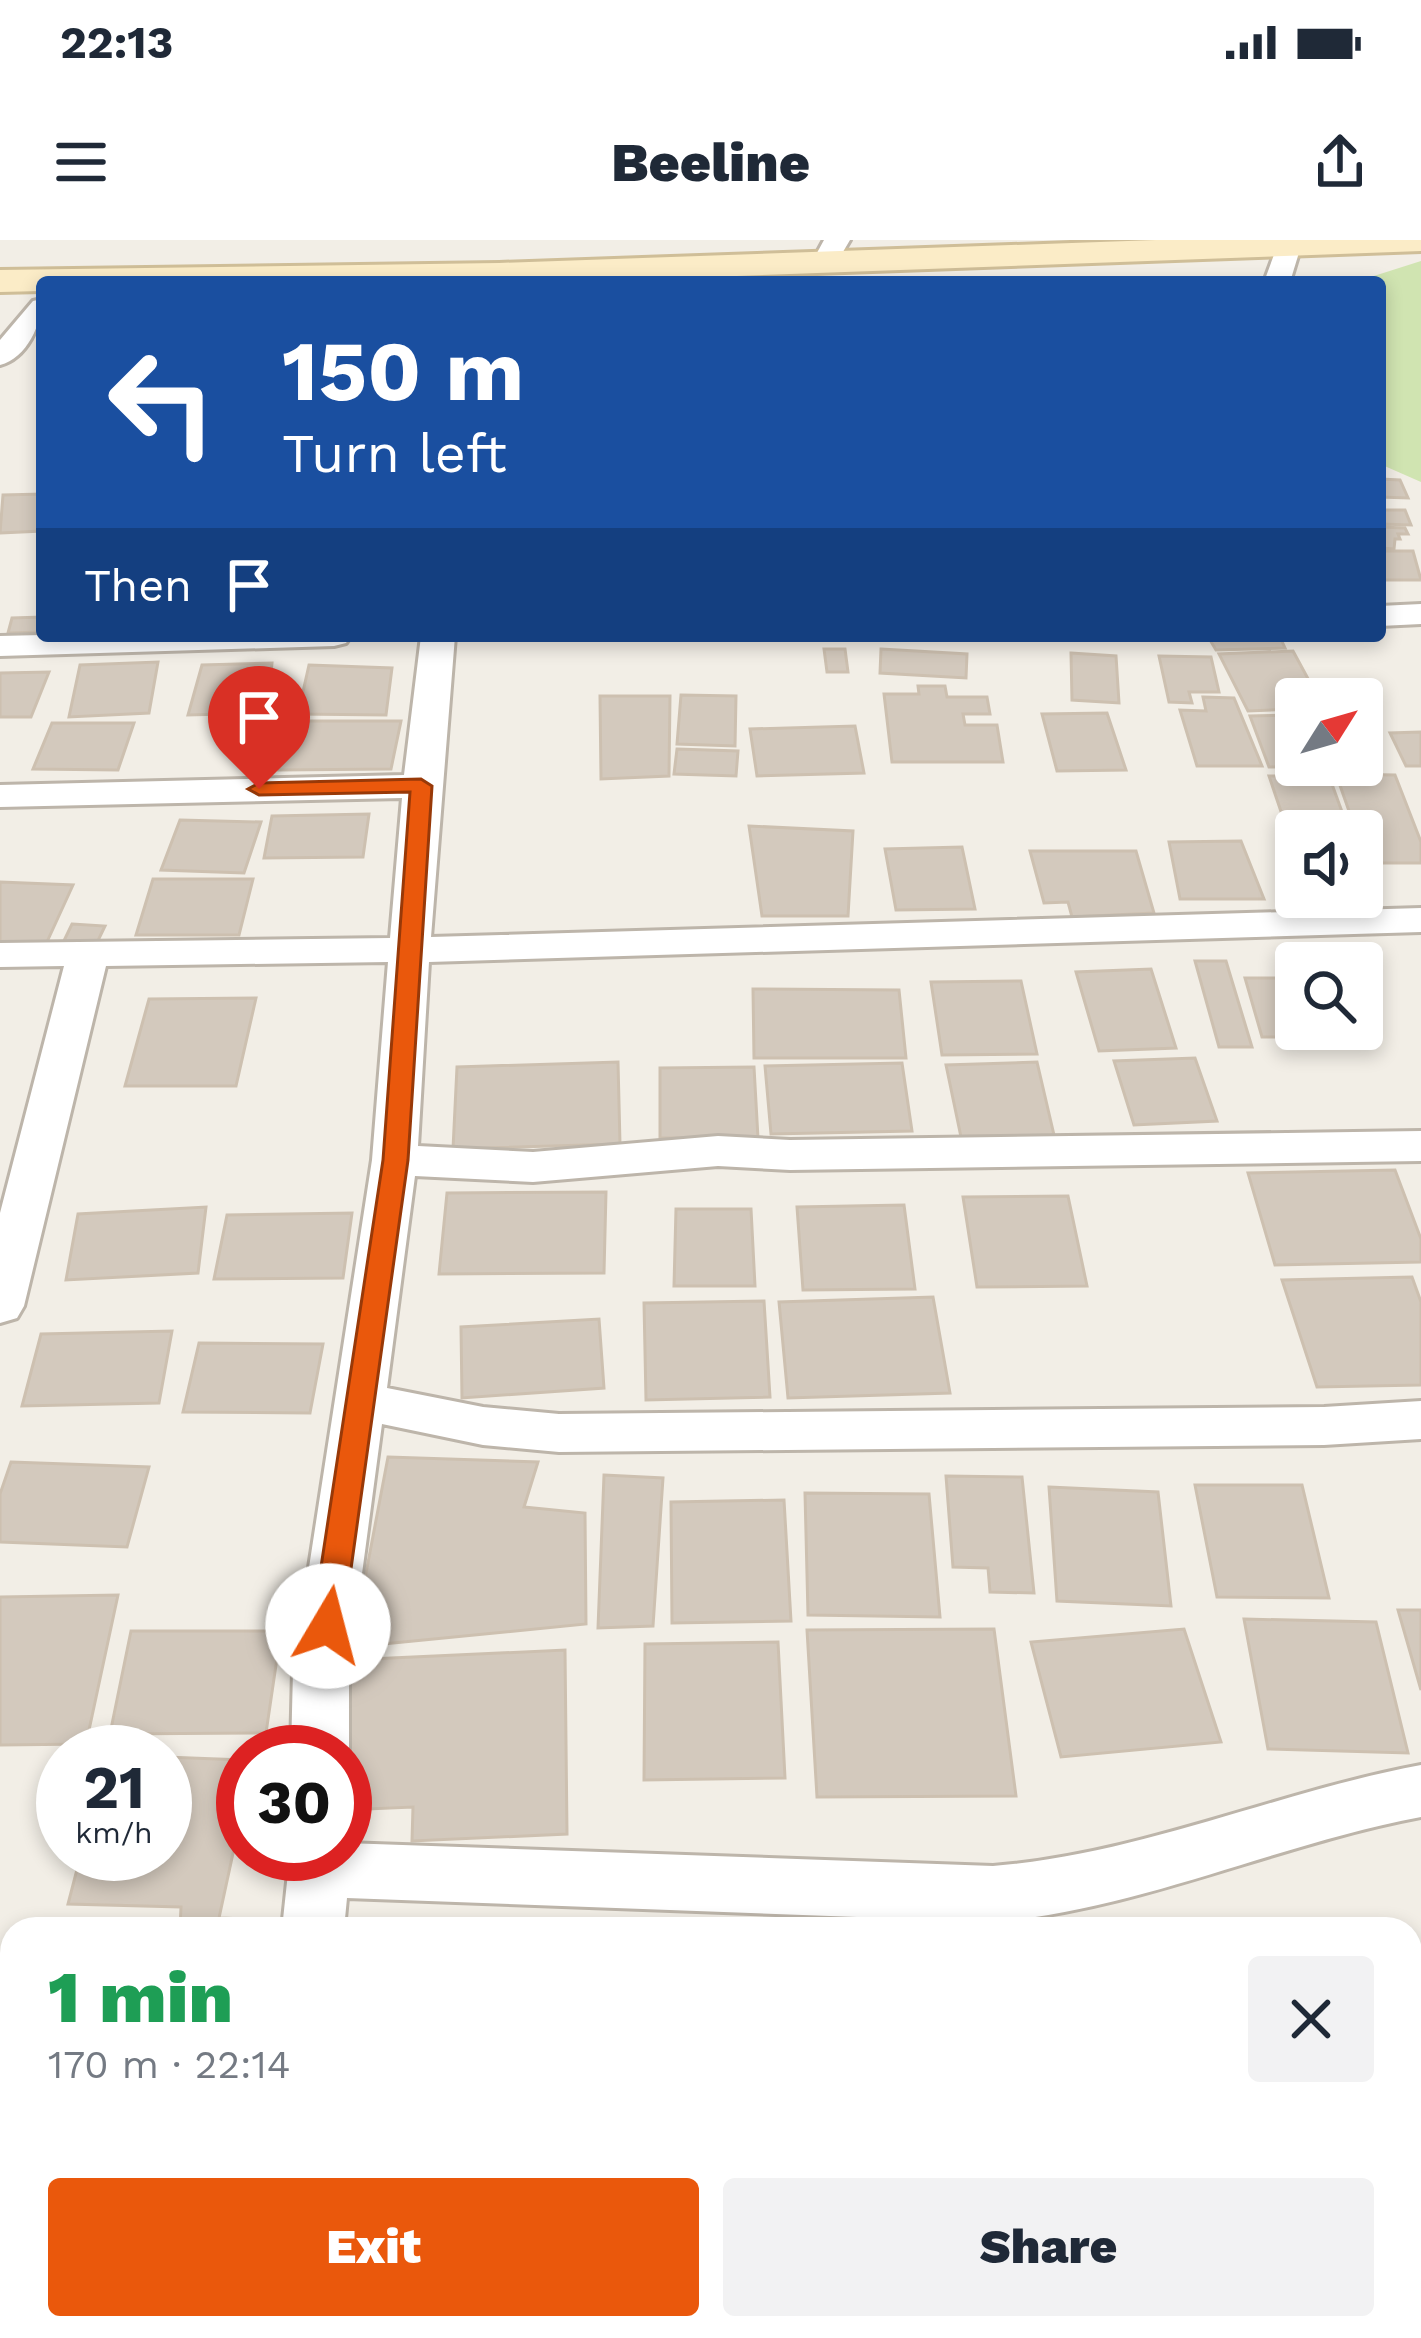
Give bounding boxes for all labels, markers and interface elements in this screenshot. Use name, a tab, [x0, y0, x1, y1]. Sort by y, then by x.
text: 22:13	[60, 16, 173, 69]
icon: menu	[48, 129, 114, 195]
icon: share	[1307, 129, 1373, 195]
text: Beeline	[611, 131, 810, 194]
text: 150 m	[282, 322, 524, 420]
icon: left	[84, 324, 240, 480]
text: Turn left	[282, 422, 507, 485]
icon: arrive	[216, 552, 282, 618]
text: Then	[84, 559, 192, 612]
pin	[208, 666, 310, 789]
north arrow	[1275, 678, 1383, 786]
map controls	[1275, 678, 1383, 1050]
icon: arrive	[226, 684, 292, 750]
button: sound	[1275, 810, 1383, 918]
button: search	[1275, 942, 1383, 1050]
position arrow	[265, 1563, 391, 1689]
speed limit sign: 30	[216, 1725, 372, 1881]
text: 21	[83, 1752, 145, 1823]
text: km/h	[75, 1815, 153, 1850]
text: 1 min	[48, 1955, 233, 2039]
button: close	[1248, 1956, 1374, 2082]
text: 170 m · 22:14	[48, 2042, 291, 2087]
button: Exit	[48, 2178, 699, 2316]
button: Share	[723, 2178, 1374, 2316]

